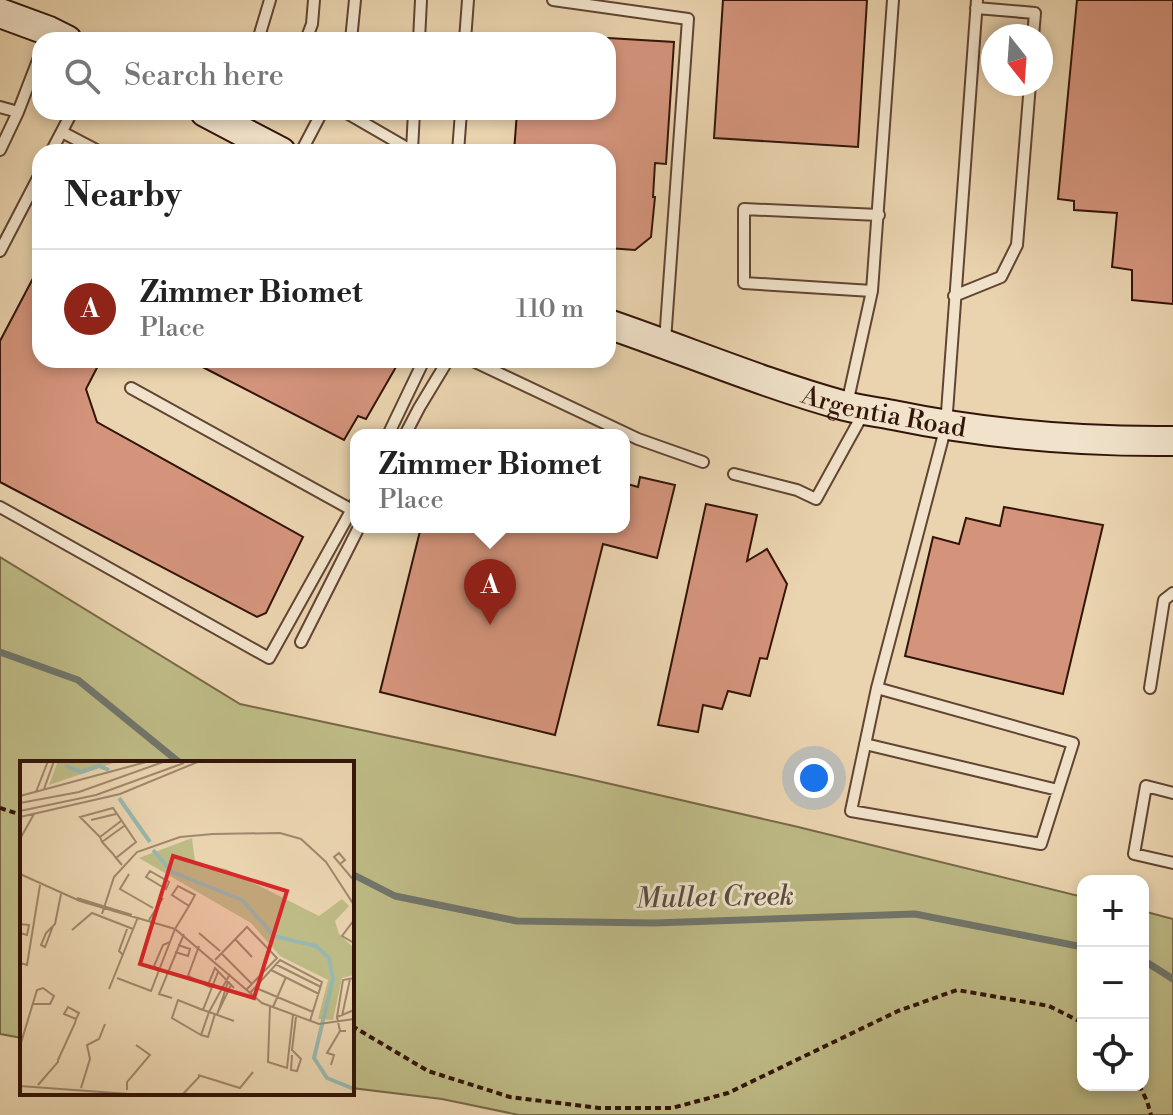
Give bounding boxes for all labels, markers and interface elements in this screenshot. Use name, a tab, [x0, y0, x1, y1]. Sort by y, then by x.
north arrow	[981, 24, 1053, 96]
search box	[32, 32, 616, 120]
icon: search	[60, 54, 104, 98]
text: Search here	[124, 57, 284, 95]
text: Nearby	[64, 175, 182, 217]
text: Zimmer Biomet	[140, 274, 363, 312]
text: A	[81, 293, 99, 325]
text: 110 m	[516, 293, 584, 325]
text: Place	[140, 312, 205, 344]
street label: Argentia Road	[796, 379, 968, 445]
popup	[350, 429, 630, 533]
text: Zimmer Biomet	[379, 446, 601, 484]
text: Place	[379, 484, 444, 516]
pin: A	[464, 559, 516, 625]
your location	[794, 758, 834, 798]
inset map	[20, 761, 354, 1095]
map controls	[1077, 875, 1149, 1091]
button: +	[1077, 875, 1149, 947]
water label: Mullet Creek	[636, 879, 794, 916]
button: −	[1077, 947, 1149, 1019]
button: locate	[1077, 1019, 1149, 1091]

